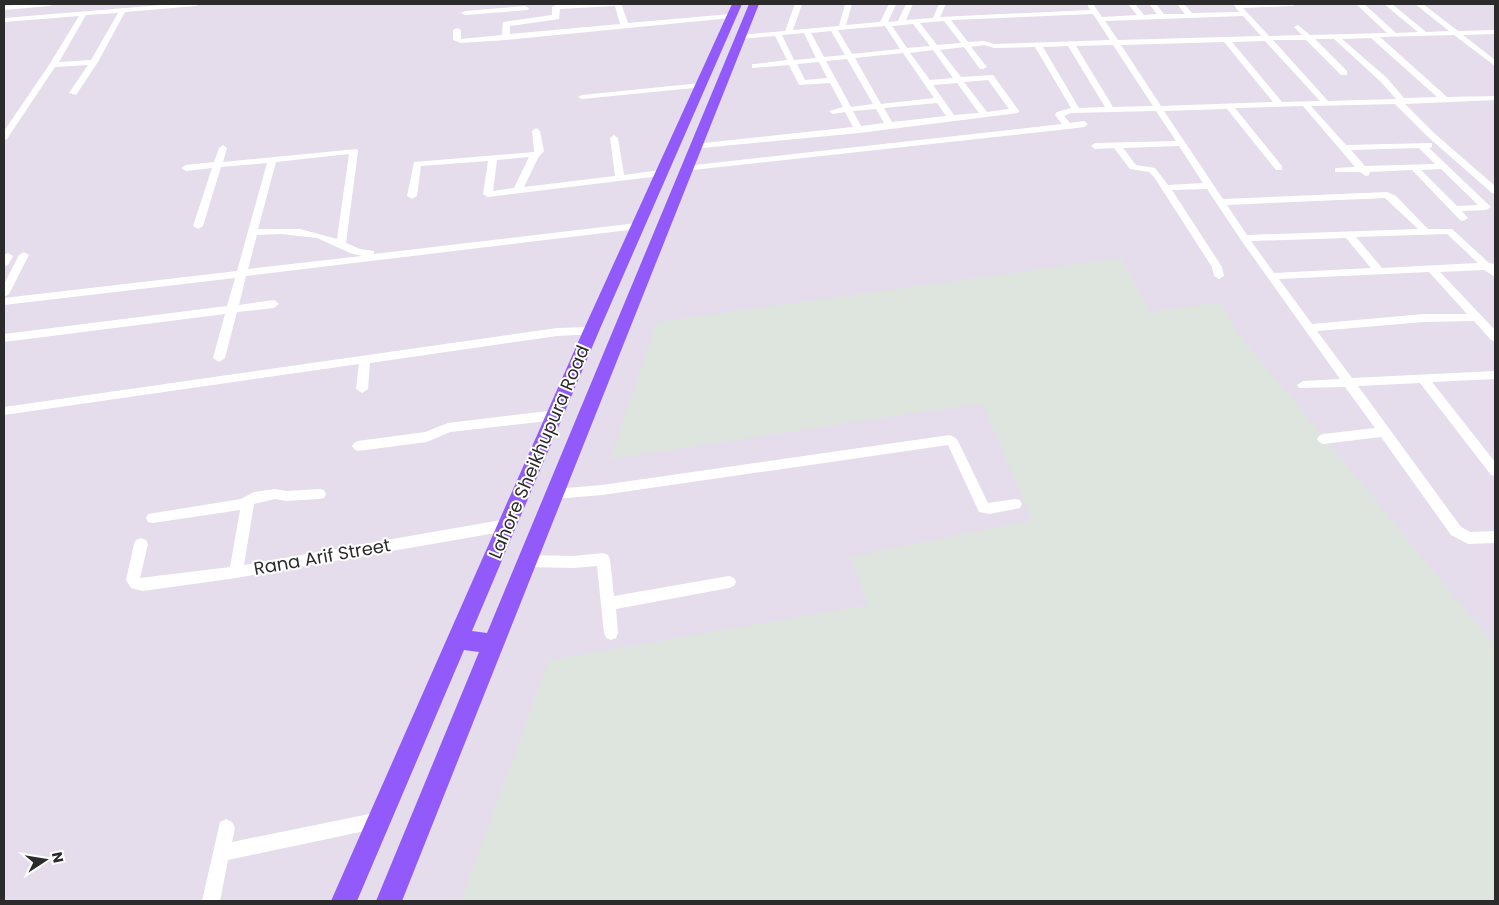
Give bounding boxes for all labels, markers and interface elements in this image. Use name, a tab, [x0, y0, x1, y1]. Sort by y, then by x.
street label: Lahore Sheikhupura Road	[482, 341, 595, 562]
street label: Rana Arif Street	[252, 532, 392, 581]
north arrow	[20, 835, 70, 885]
text: N	[47, 850, 69, 865]

